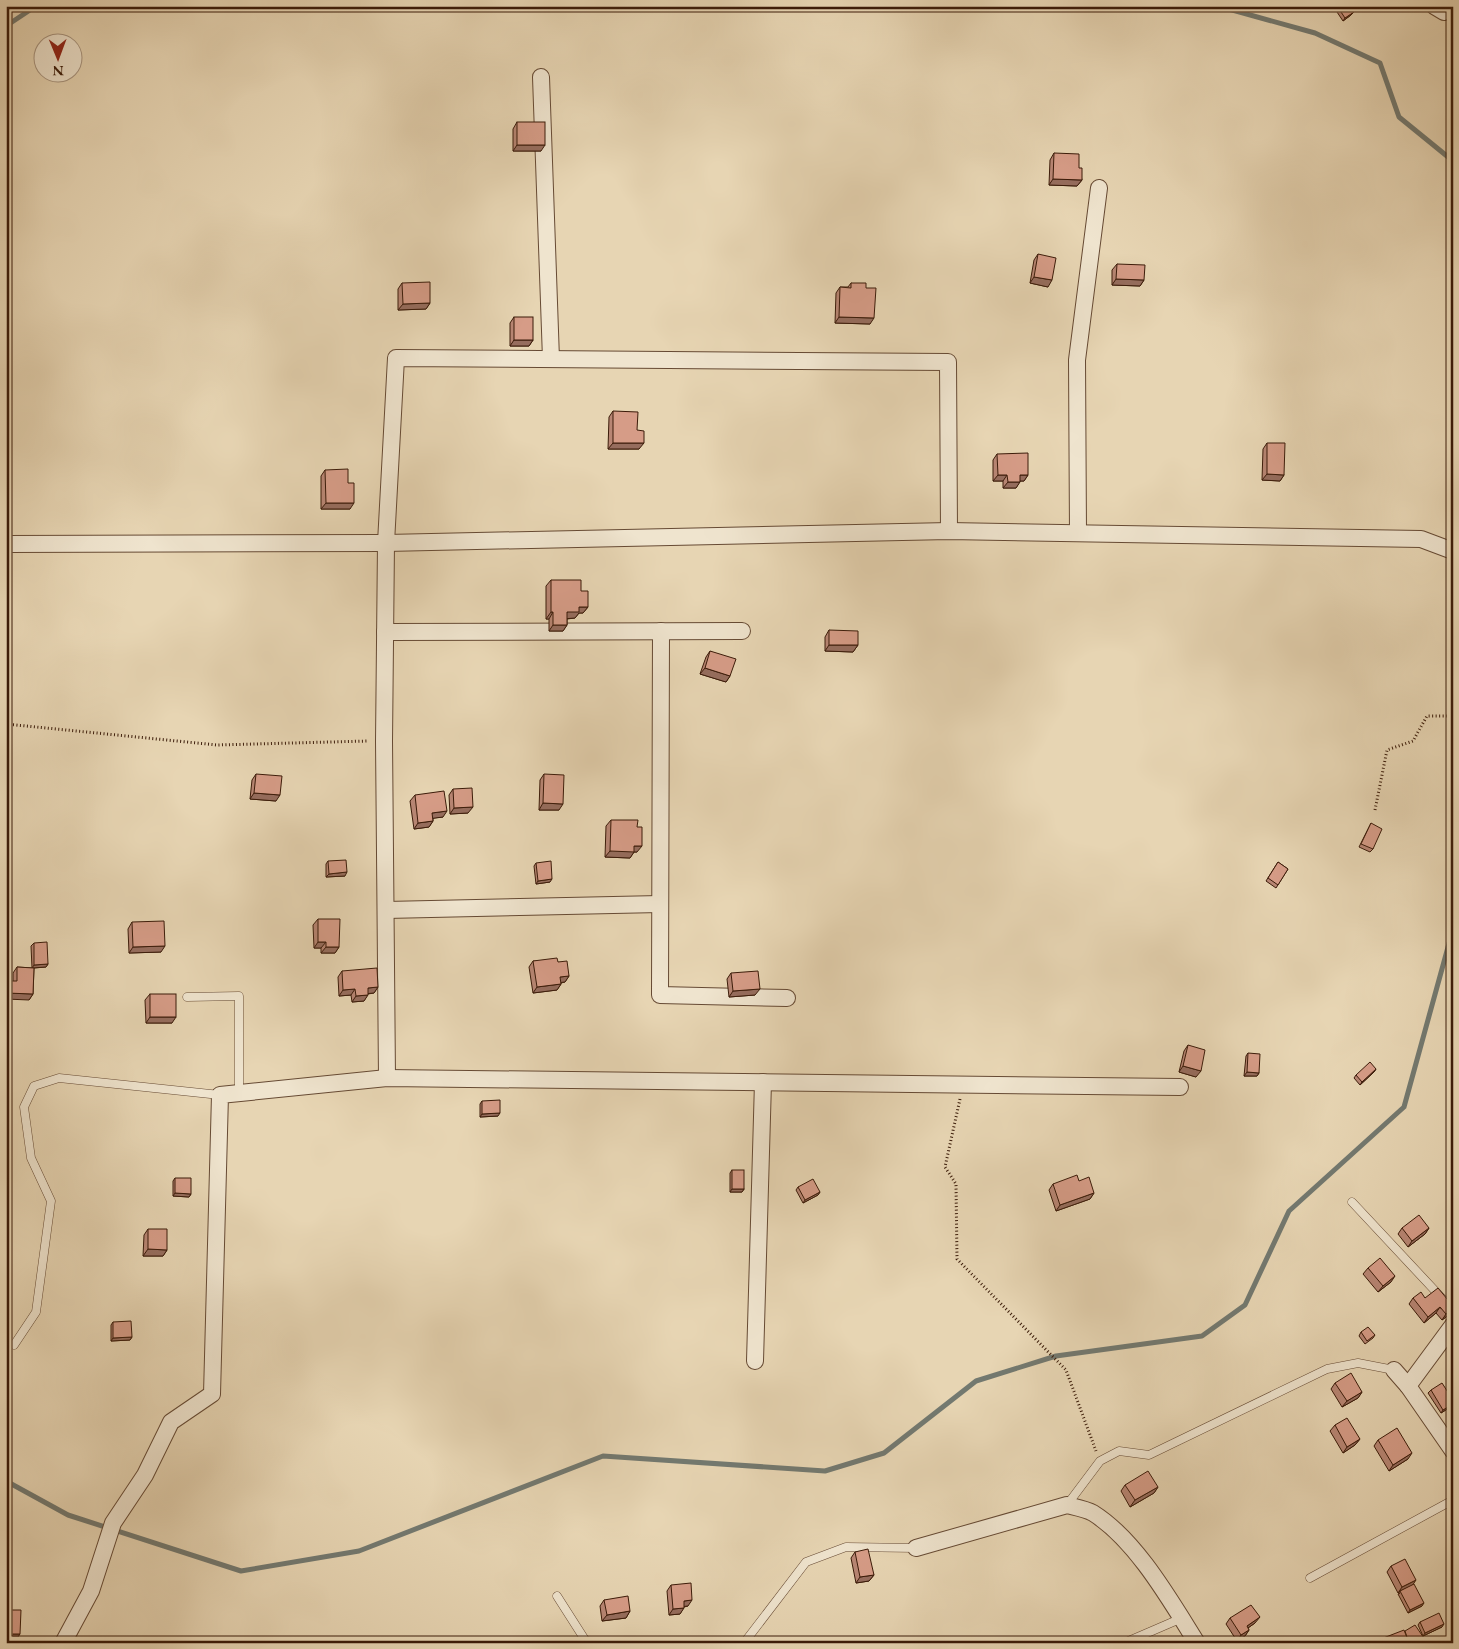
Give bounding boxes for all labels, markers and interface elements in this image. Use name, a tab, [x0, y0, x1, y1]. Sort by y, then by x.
north arrow	[32, 32, 82, 82]
text: N	[52, 62, 64, 80]

